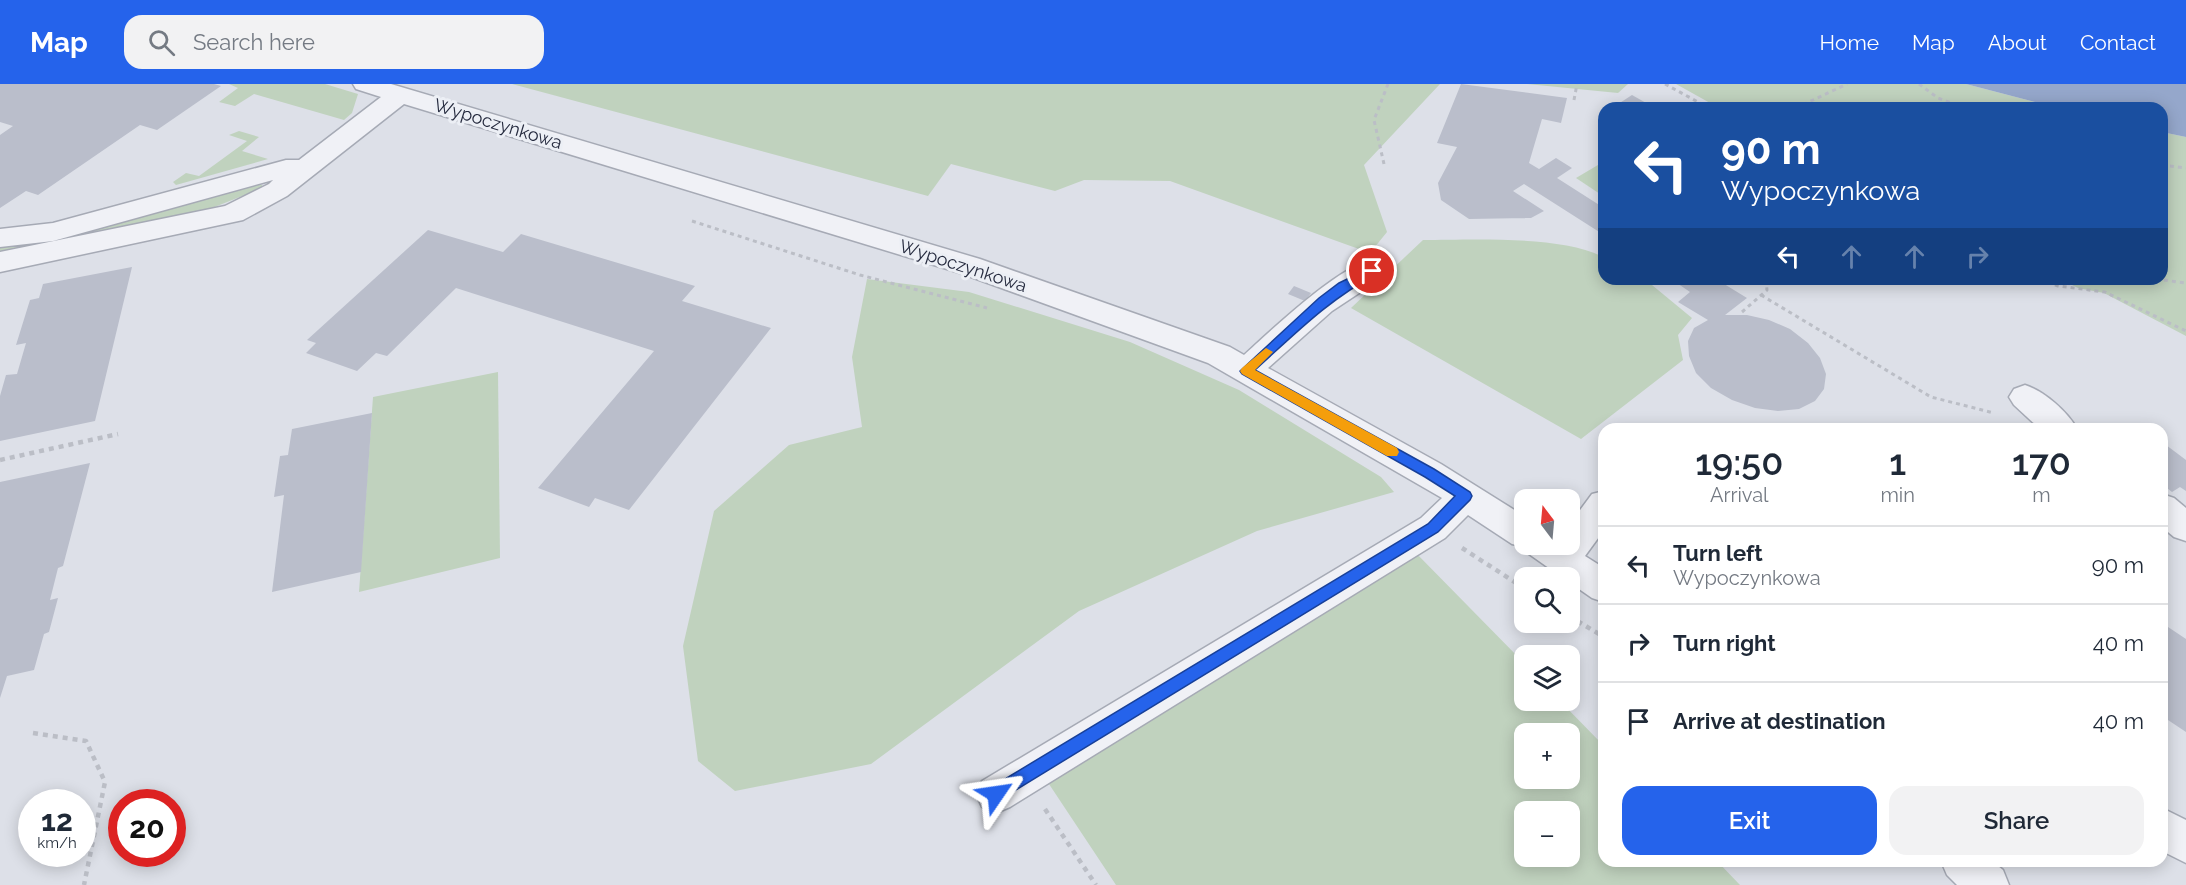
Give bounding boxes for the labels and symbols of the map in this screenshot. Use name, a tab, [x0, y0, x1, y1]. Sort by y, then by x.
street label: Wypoczynkowa	[432, 94, 565, 153]
street label: Wypoczynkowa	[897, 235, 1030, 296]
pin	[1346, 245, 1397, 296]
north arrow	[1514, 489, 1580, 555]
position arrow	[964, 762, 1028, 826]
speed limit sign: 20	[108, 789, 186, 867]

